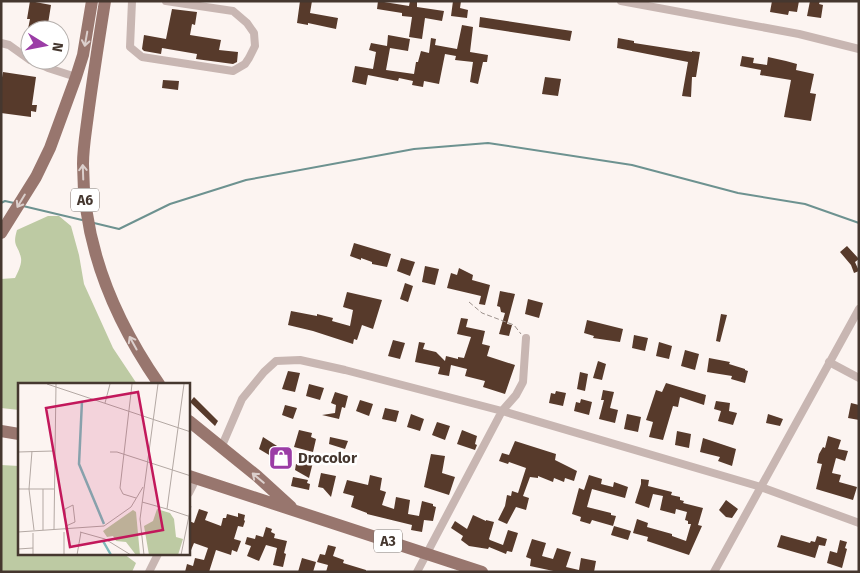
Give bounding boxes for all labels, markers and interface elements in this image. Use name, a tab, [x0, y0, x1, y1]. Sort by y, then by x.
north arrow	[20, 20, 70, 70]
one-way arrow	[80, 31, 90, 47]
text: N	[48, 41, 66, 53]
one-way arrow	[78, 164, 88, 180]
road number: A6	[71, 188, 99, 212]
one-way arrow	[16, 193, 26, 207]
one-way arrow	[128, 336, 137, 351]
inset map	[18, 383, 190, 556]
shop icon: Drocolor	[268, 445, 294, 471]
place label: Drocolor	[298, 449, 358, 467]
one-way arrow	[252, 472, 265, 483]
road number: A3	[374, 530, 402, 552]

